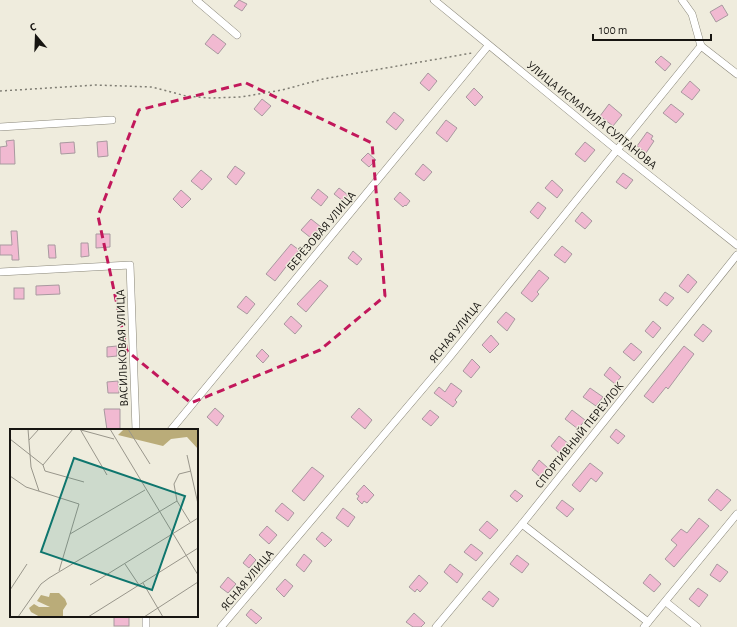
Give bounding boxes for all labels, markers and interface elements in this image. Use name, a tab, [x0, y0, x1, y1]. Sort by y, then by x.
north arrow	[16, 16, 56, 56]
scale bar	[593, 16, 711, 42]
text: С	[28, 21, 38, 33]
text: 100 m	[599, 24, 627, 36]
street label: УЛИЦА ИСМАГИЛА СУЛТАНОВА	[525, 59, 659, 171]
street label: БЕРЁЗОВАЯ УЛИЦА	[283, 188, 358, 273]
street label: ВАСИЛЬКОВАЯ УЛИЦА	[114, 289, 130, 407]
street label: ЯСНАЯ УЛИЦА	[427, 299, 483, 365]
street label: СПОРТИВНЫЙ ПЕРЕУЛОК	[532, 379, 626, 491]
inset map	[10, 429, 198, 617]
street label: ЯСНАЯ УЛИЦА	[218, 547, 276, 613]

